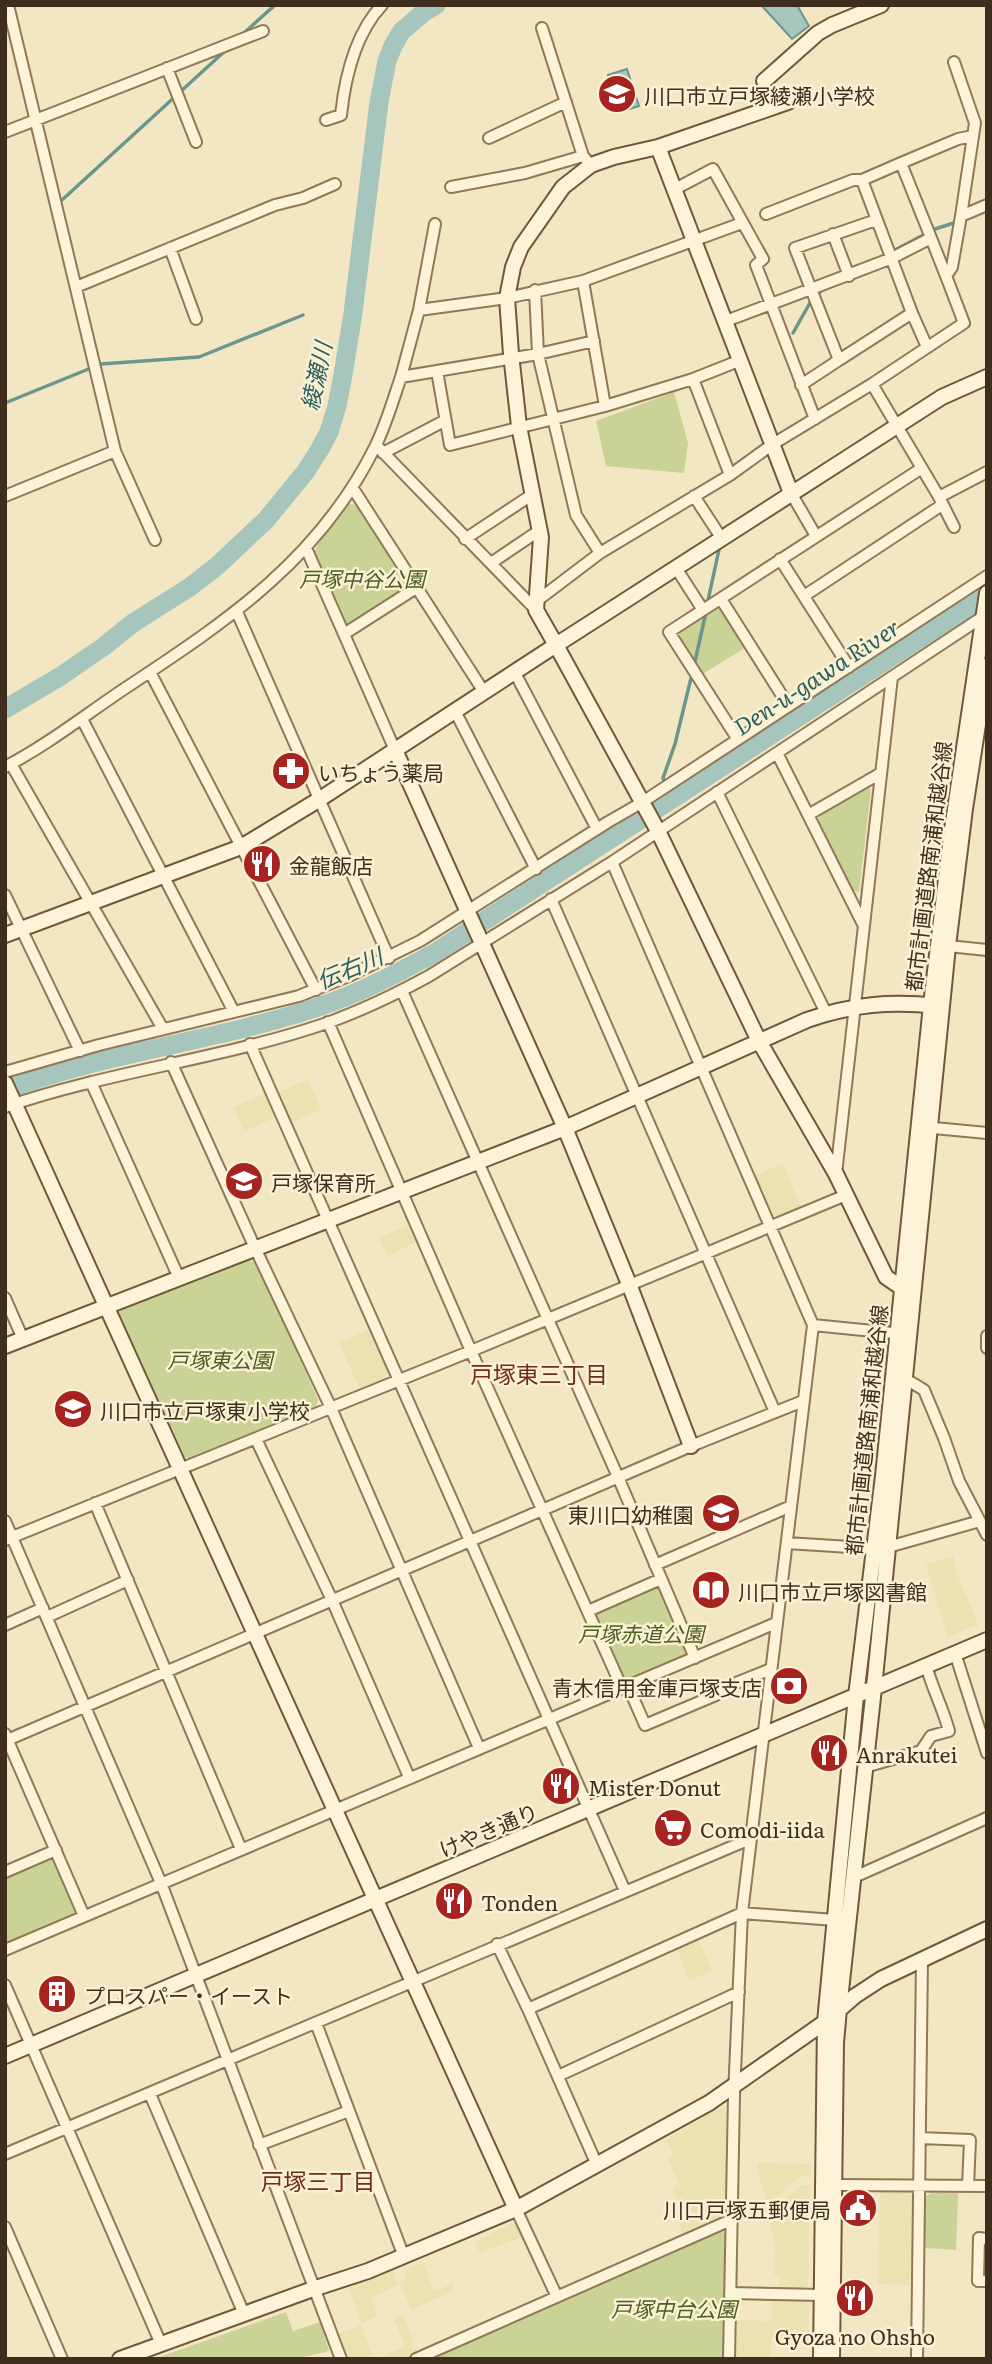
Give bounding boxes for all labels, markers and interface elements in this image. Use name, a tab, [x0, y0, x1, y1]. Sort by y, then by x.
school or university icon: 川口市立戸塚綾瀬小学校	[596, 73, 638, 115]
place label: 川口市立戸塚綾瀬小学校	[644, 79, 875, 110]
water label: 綾瀬川	[291, 336, 339, 413]
park label: 戸塚中谷公園	[299, 562, 428, 593]
water label: Den-u-gawa River	[726, 609, 906, 743]
street label: 都市計画道路南浦和越谷線	[896, 739, 958, 993]
pharmacy icon: いちょう薬局	[270, 750, 312, 792]
place label: いちょう薬局	[318, 756, 444, 787]
restaurant icon: 金龍飯店	[241, 843, 283, 885]
place label: 金龍飯店	[289, 849, 373, 880]
water label: 伝右川	[311, 937, 390, 996]
school or university icon: 戸塚保育所	[223, 1160, 265, 1202]
place label: 戸塚保育所	[271, 1166, 376, 1197]
street label: 都市計画道路南浦和越谷線	[836, 1303, 894, 1557]
park label: 戸塚東公園	[168, 1343, 275, 1374]
district label: 戸塚東三丁目	[470, 1356, 608, 1390]
school or university icon: 川口市立戸塚東小学校	[52, 1388, 94, 1430]
place label: 川口市立戸塚東小学校	[100, 1394, 310, 1425]
school or university icon: 東川口幼稚園	[700, 1492, 742, 1534]
place label: 東川口幼稚園	[568, 1498, 694, 1529]
library icon: 川口市立戸塚図書館	[690, 1569, 732, 1611]
place label: 川口市立戸塚図書館	[738, 1575, 927, 1606]
park label: 戸塚赤道公園	[578, 1617, 707, 1648]
bank icon: 青木信用金庫戸塚支店	[768, 1665, 810, 1707]
place label: 青木信用金庫戸塚支店	[552, 1671, 762, 1702]
restaurant icon: Anrakutei	[808, 1732, 850, 1774]
place label: Anrakutei	[856, 1738, 958, 1769]
restaurant icon: Mister Donut	[540, 1765, 582, 1807]
place label: Mister Donut	[588, 1771, 722, 1802]
street label: けやき通り	[434, 1794, 542, 1864]
supermarket icon: Comodi-iida	[652, 1807, 694, 1849]
place label: Comodi-iida	[700, 1813, 825, 1844]
restaurant icon: Tonden	[433, 1880, 475, 1922]
place label: Tonden	[481, 1886, 558, 1917]
building icon: プロスパー・イースト	[36, 1973, 78, 2015]
place label: プロスパー・イースト	[84, 1979, 293, 2010]
district label: 戸塚三丁目	[261, 2163, 376, 2197]
public building icon: 川口戸塚五郵便局	[837, 2187, 879, 2229]
place label: 川口戸塚五郵便局	[663, 2193, 831, 2224]
restaurant icon: Gyoza no Ohsho	[834, 2277, 876, 2319]
park label: 戸塚中台公園	[611, 2292, 740, 2323]
place label: Gyoza no Ohsho	[775, 2320, 935, 2351]

